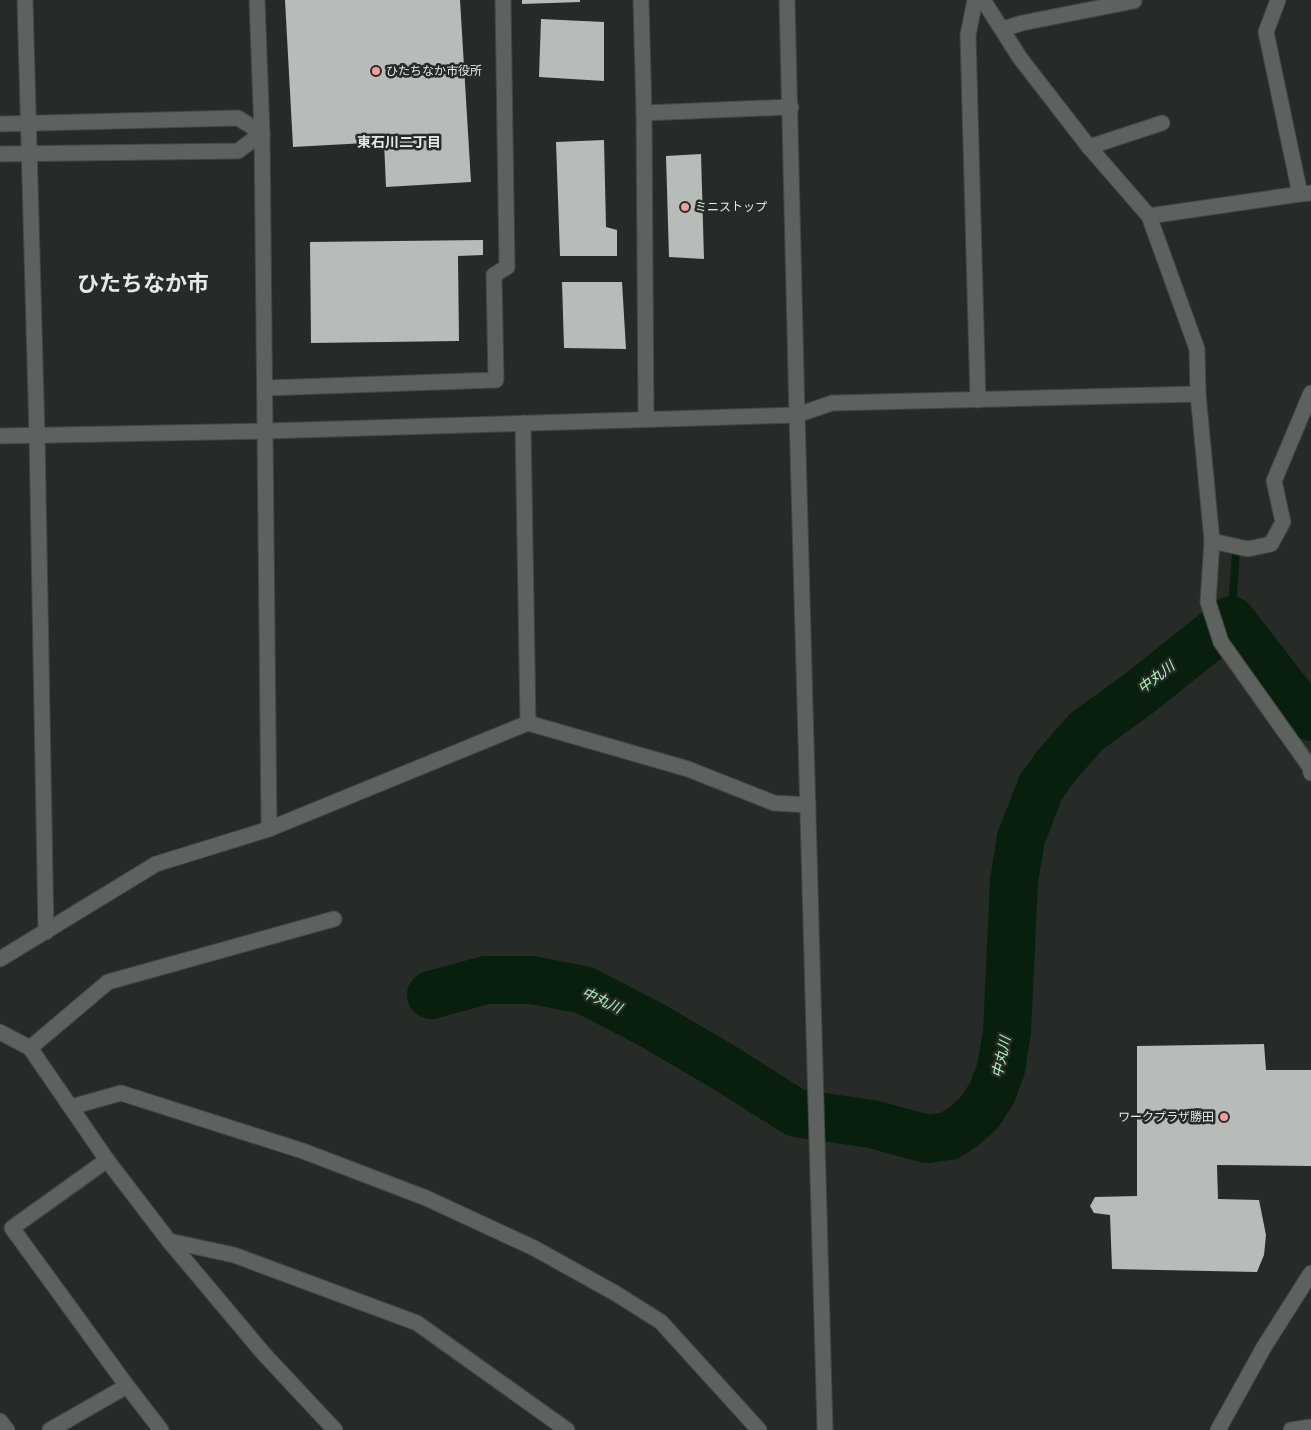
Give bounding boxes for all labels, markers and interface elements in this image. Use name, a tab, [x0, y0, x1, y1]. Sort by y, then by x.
place label: ひたちなか市役所	[386, 63, 482, 78]
marker: ひたちなか市役所	[370, 65, 382, 77]
district label: 東石川二丁目	[357, 133, 441, 150]
place label: ミニストップ	[695, 199, 767, 214]
marker: ミニストップ	[679, 201, 691, 213]
district label: ひたちなか市	[77, 270, 209, 296]
water label: 中丸川	[1134, 656, 1179, 696]
water label: 中丸川	[580, 983, 627, 1017]
water label: 中丸川	[988, 1033, 1014, 1079]
place label: ワークプラザ勝田	[1118, 1109, 1214, 1124]
marker: ワークプラザ勝田	[1218, 1111, 1230, 1123]

